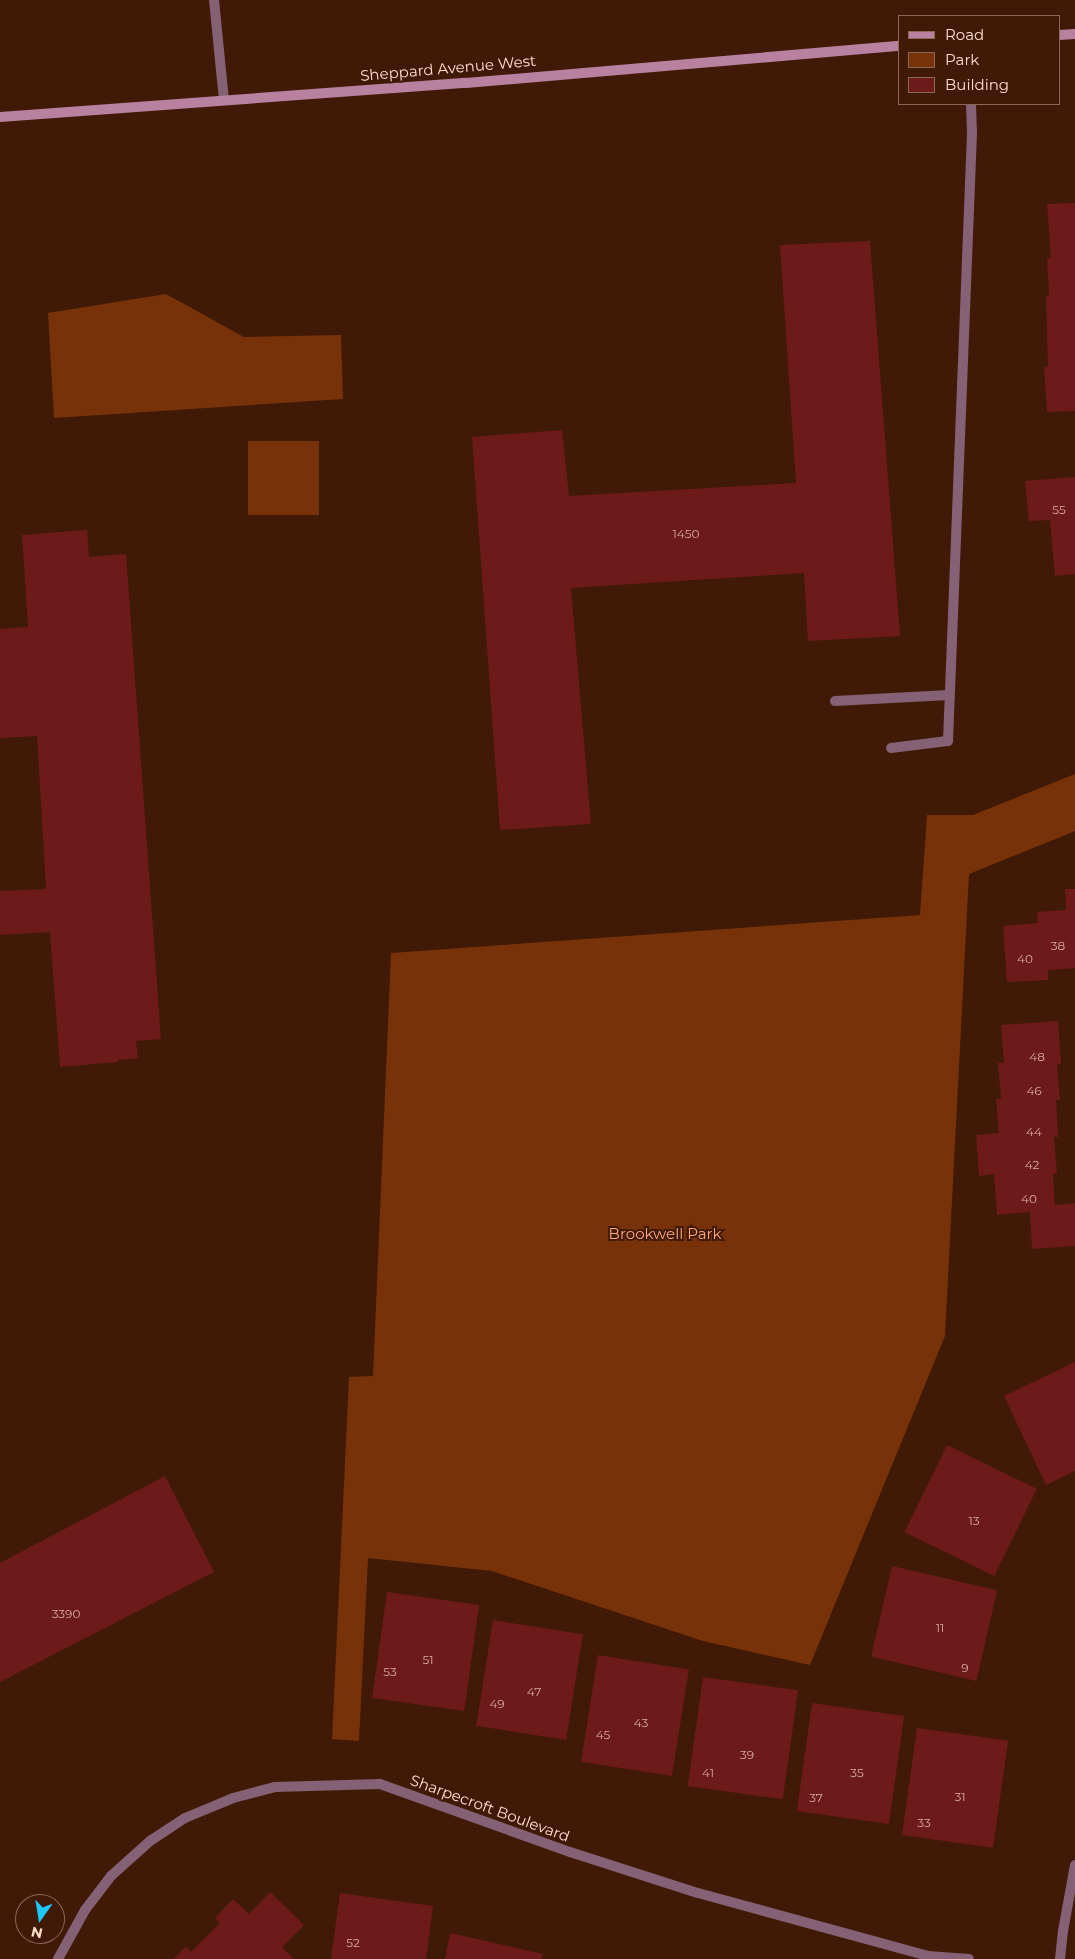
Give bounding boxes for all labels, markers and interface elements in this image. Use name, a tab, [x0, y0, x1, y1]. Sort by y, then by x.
legend	[898, 15, 1060, 105]
text: Road	[945, 25, 984, 44]
text: Park	[945, 50, 979, 69]
street label: Sheppard Avenue West	[359, 51, 537, 85]
text: Building	[945, 75, 1009, 94]
house number: 55	[1052, 503, 1066, 517]
house number: 1450	[673, 527, 699, 541]
house number: 38	[1051, 939, 1065, 953]
house number: 40	[1017, 952, 1033, 966]
house number: 48	[1029, 1050, 1045, 1064]
house number: 46	[1026, 1084, 1042, 1098]
house number: 44	[1026, 1125, 1042, 1139]
house number: 42	[1025, 1158, 1039, 1172]
house number: 40	[1021, 1192, 1037, 1206]
park label: Brookwell Park	[609, 1225, 721, 1243]
house number: 13	[968, 1514, 980, 1528]
house number: 3390	[52, 1607, 80, 1621]
house number: 11	[936, 1621, 944, 1635]
house number: 51	[422, 1653, 434, 1667]
house number: 9	[961, 1661, 969, 1675]
house number: 53	[383, 1665, 397, 1679]
house number: 47	[527, 1685, 541, 1699]
house number: 49	[489, 1697, 505, 1711]
house number: 43	[634, 1716, 648, 1730]
house number: 45	[596, 1728, 610, 1742]
house number: 39	[740, 1748, 754, 1762]
house number: 41	[702, 1766, 714, 1780]
house number: 35	[850, 1766, 864, 1780]
street label: Sharpecroft Boulevard	[408, 1771, 572, 1845]
house number: 31	[954, 1790, 966, 1804]
house number: 37	[809, 1791, 823, 1805]
house number: 33	[917, 1816, 931, 1830]
north arrow	[15, 1894, 65, 1944]
text: N	[29, 1923, 44, 1943]
house number: 52	[346, 1936, 360, 1950]

